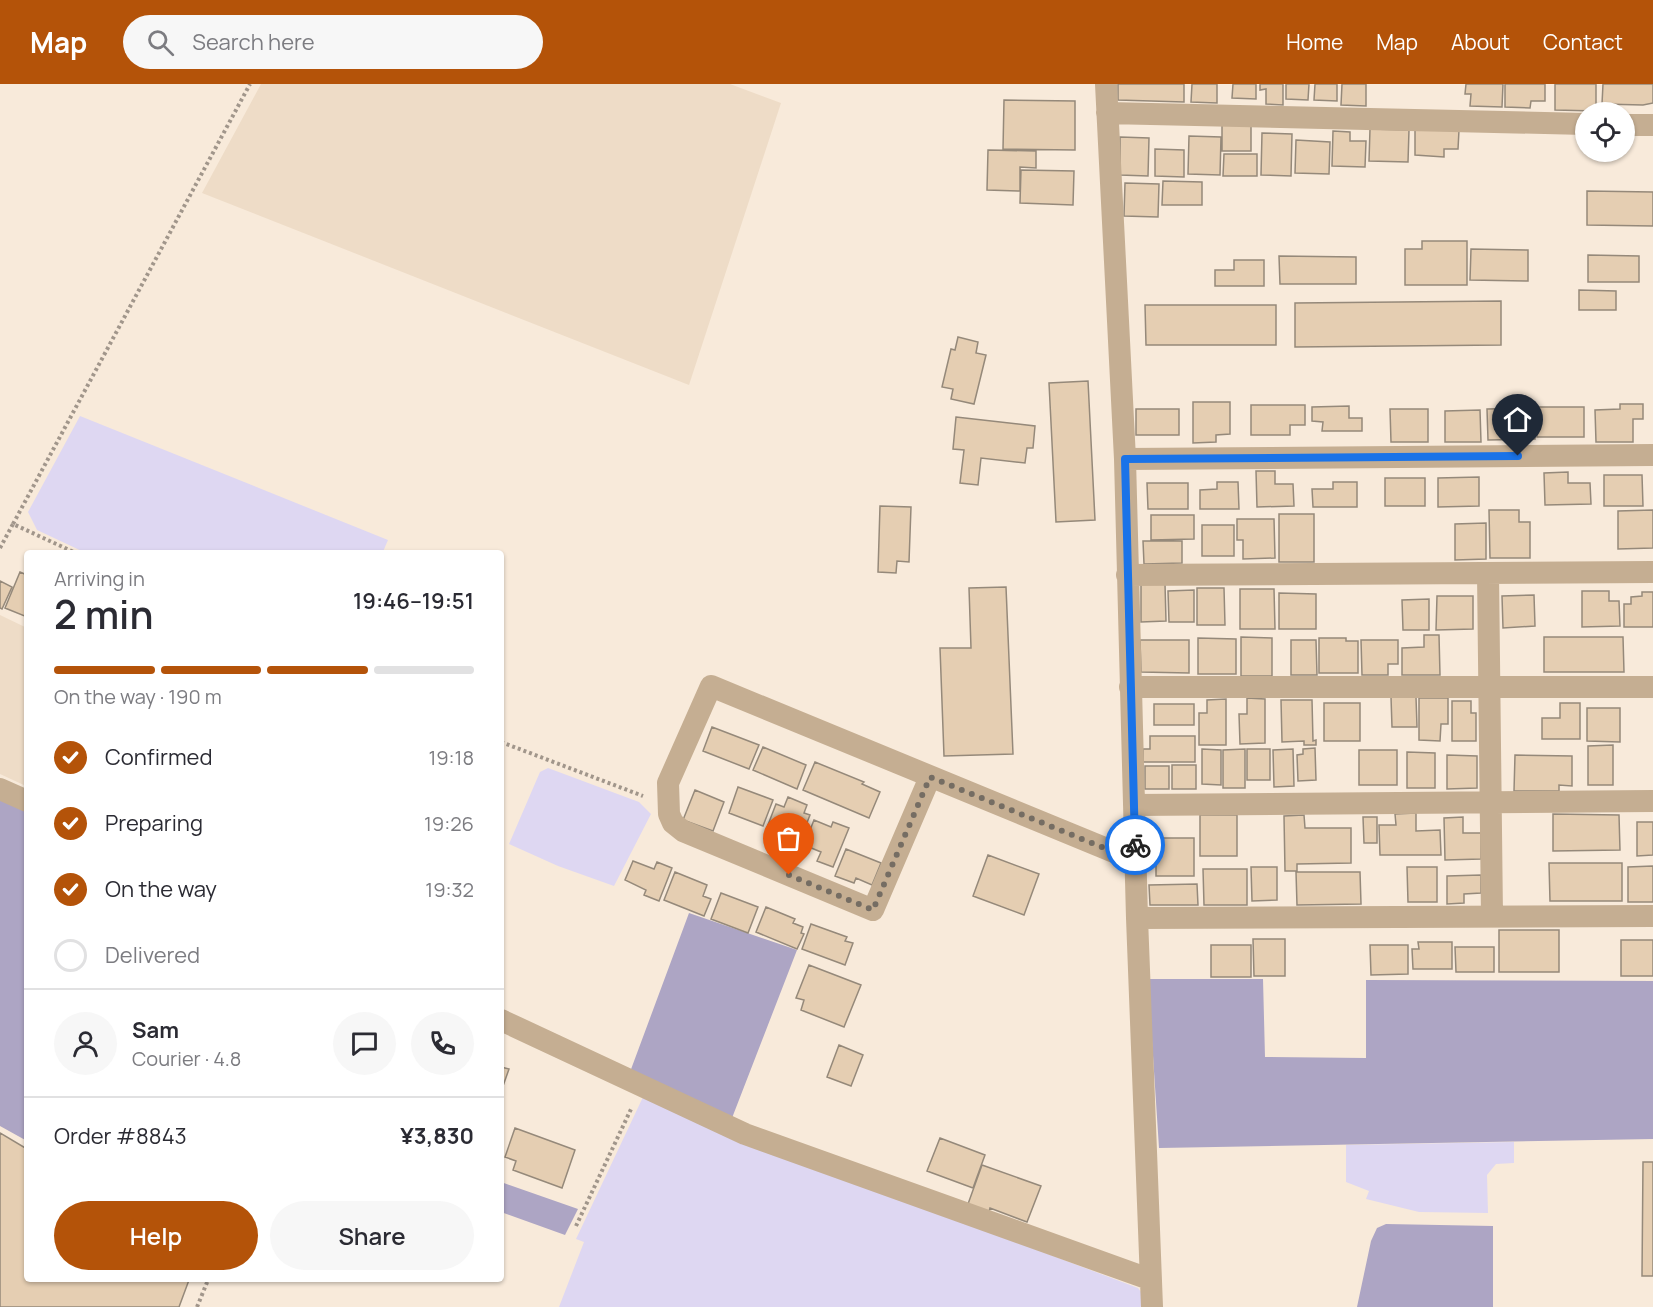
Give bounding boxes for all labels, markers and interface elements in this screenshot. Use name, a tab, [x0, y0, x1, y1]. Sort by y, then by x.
search box	[123, 15, 543, 69]
text: Map	[30, 23, 87, 61]
icon: search	[144, 26, 177, 59]
text: Search here	[192, 27, 315, 57]
text: Home	[1286, 28, 1343, 56]
text: Map	[1376, 28, 1418, 56]
text: About	[1451, 28, 1510, 56]
text: Contact	[1543, 28, 1623, 56]
map controls	[1575, 102, 1635, 162]
button: locate	[1575, 102, 1635, 162]
pin	[1492, 394, 1543, 456]
icon: home	[1501, 403, 1534, 436]
text: Arriving in	[54, 565, 145, 592]
text: 19:46–19:51	[353, 586, 474, 616]
text: 2 min	[54, 587, 153, 641]
text: On the way · 190 m	[54, 683, 222, 710]
icon: check	[54, 741, 87, 774]
text: Confirmed	[105, 742, 213, 772]
text: 19:18	[428, 744, 474, 771]
icon: check	[54, 807, 87, 840]
text: Preparing	[105, 808, 203, 838]
text: 19:26	[424, 810, 474, 837]
pin	[763, 813, 814, 875]
courier	[1105, 815, 1165, 875]
icon: bag	[772, 822, 805, 855]
icon: bike	[1119, 829, 1152, 862]
icon: check	[54, 873, 87, 906]
text: On the way	[105, 874, 217, 904]
text: 19:32	[425, 876, 474, 903]
text: Delivered	[105, 940, 200, 970]
button: person	[54, 1012, 117, 1075]
button: chat	[333, 1012, 396, 1075]
button: phone	[411, 1012, 474, 1075]
text: Sam	[132, 1015, 179, 1045]
text: Courier · 4.8	[132, 1045, 241, 1072]
text: Order #8843	[54, 1121, 187, 1151]
text: ¥3,830	[400, 1121, 474, 1151]
button: Help	[54, 1201, 258, 1270]
button: Share	[270, 1201, 474, 1270]

